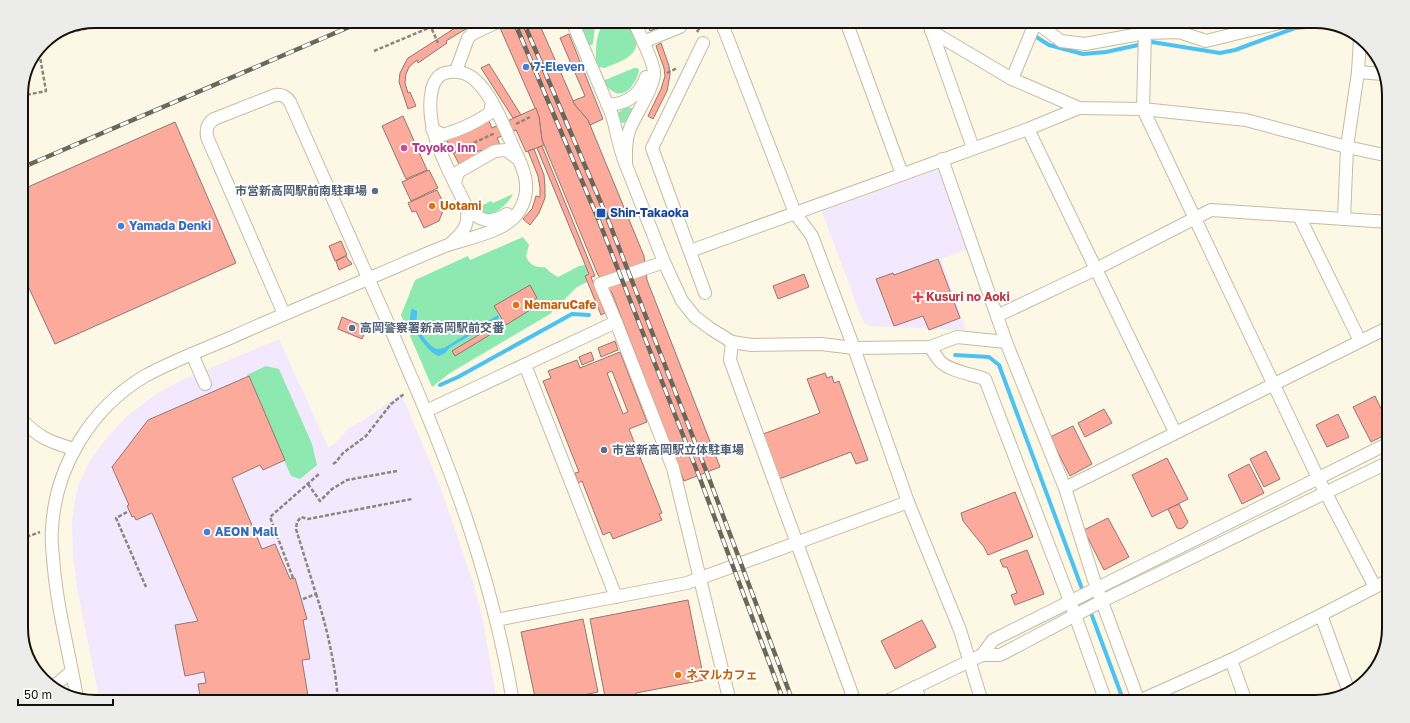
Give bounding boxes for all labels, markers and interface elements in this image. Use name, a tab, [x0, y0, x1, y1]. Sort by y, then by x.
place label: 7-Eleven	[534, 59, 585, 74]
marker: 7-Eleven	[521, 62, 531, 72]
place label: Toyoko Inn	[412, 140, 475, 155]
marker: Toyoko Inn	[399, 143, 409, 153]
place label: 市営新高岡駅前南駐車場	[235, 183, 367, 198]
marker: 市営新高岡駅前南駐車場	[370, 186, 380, 196]
place label: Uotami	[440, 198, 481, 213]
marker: Uotami	[427, 201, 437, 211]
place label: Shin-Takaoka	[610, 205, 689, 220]
marker: Shin-Takaoka	[595, 207, 607, 219]
place label: Yamada Denki	[129, 218, 211, 233]
marker: Yamada Denki	[116, 221, 126, 231]
place label: Kusuri no Aoki	[926, 289, 1010, 304]
marker: Kusuri no Aoki	[913, 292, 923, 302]
place label: NemaruCafe	[524, 297, 596, 312]
marker: NemaruCafe	[511, 300, 521, 310]
place label: 高岡警察署新高岡駅前交番	[360, 320, 505, 335]
marker: 高岡警察署新高岡駅前交番	[347, 323, 357, 333]
place label: 市営新高岡駅立体駐車場	[612, 442, 744, 457]
marker: 市営新高岡駅立体駐車場	[599, 445, 609, 455]
place label: AEON Mall	[215, 524, 278, 539]
marker: AEON Mall	[202, 527, 212, 537]
place label: ネマルカフェ	[686, 667, 758, 682]
marker: ネマルカフェ	[673, 670, 683, 680]
scale bar	[18, 681, 113, 707]
text: 50 m	[24, 687, 52, 702]

